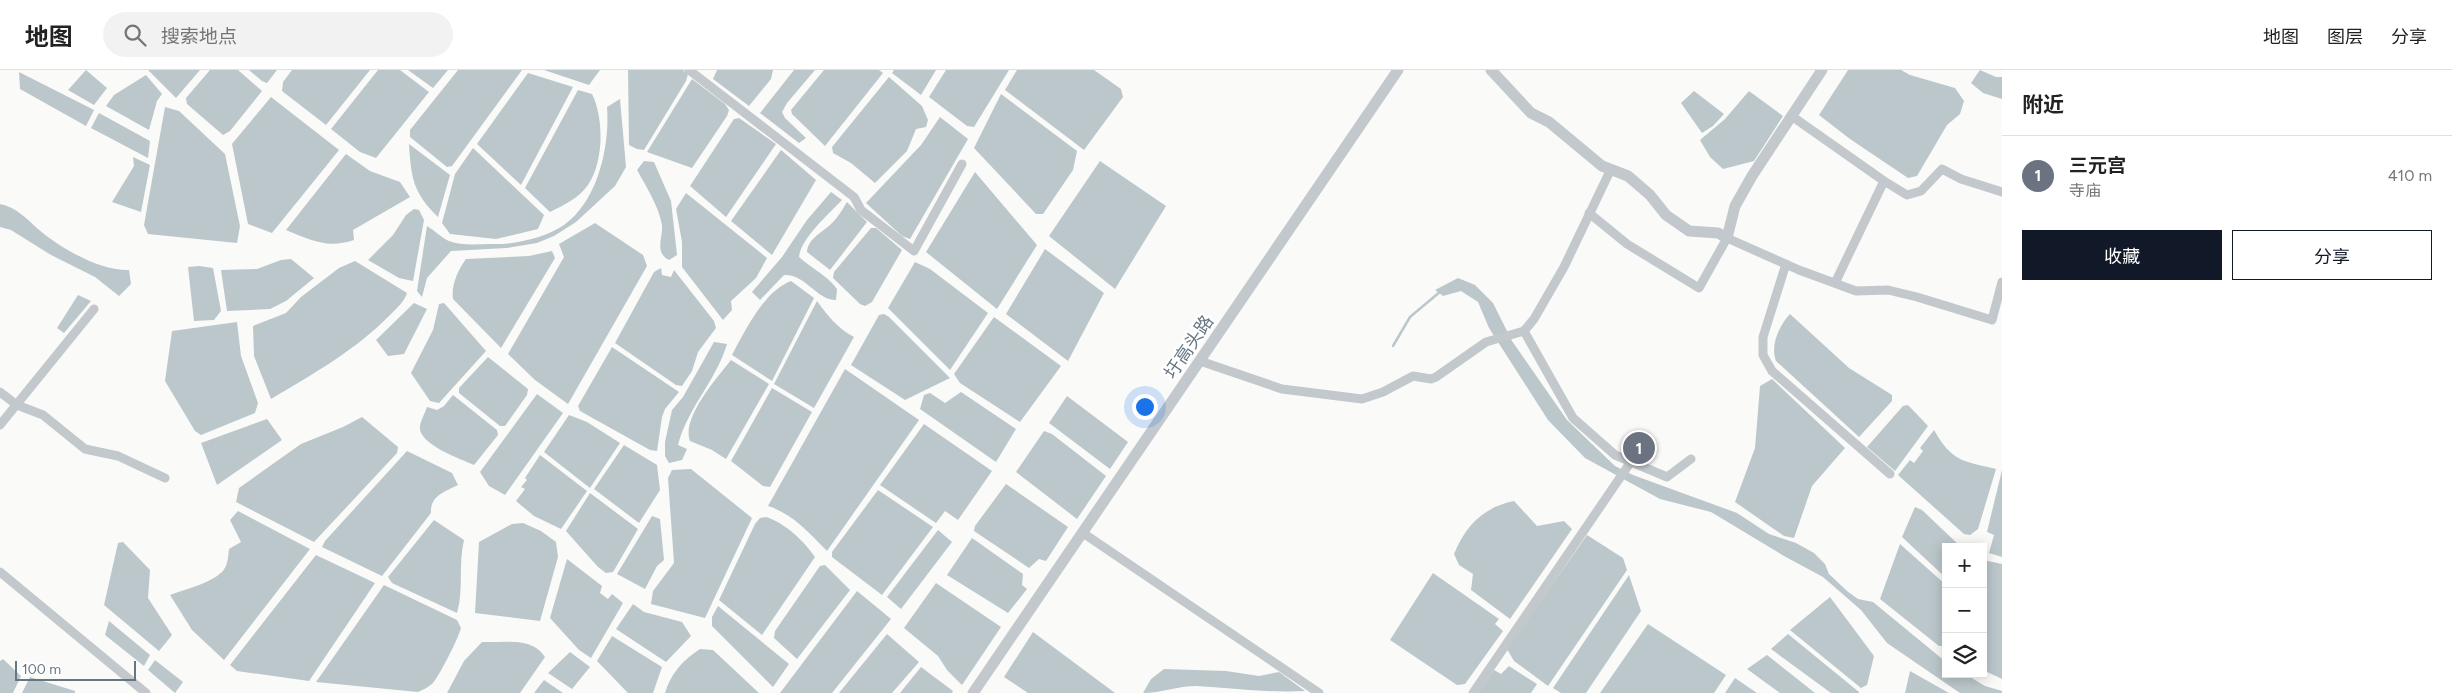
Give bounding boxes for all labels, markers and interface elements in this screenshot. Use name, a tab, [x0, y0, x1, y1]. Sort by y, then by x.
search box	[103, 12, 453, 57]
icon: search	[121, 21, 149, 49]
text: 地图	[25, 22, 73, 51]
text: 搜索地点	[161, 25, 237, 48]
text: 地图	[2263, 26, 2299, 48]
text: 图层	[2327, 26, 2363, 48]
text: 分享	[2391, 26, 2427, 48]
text: 附近	[2022, 92, 2064, 117]
text: 三元宫	[2069, 154, 2126, 177]
text: 1	[2035, 166, 2041, 185]
text: 410 m	[2388, 166, 2432, 185]
text: 寺庙	[2069, 181, 2101, 200]
button: 收藏	[2022, 230, 2222, 280]
button: 分享	[2232, 230, 2432, 280]
street label: 圩高头路	[1160, 311, 1218, 383]
your location	[1132, 394, 1158, 420]
pin: 1	[1623, 429, 1655, 467]
map controls	[1942, 543, 1987, 678]
button: +	[1942, 543, 1987, 588]
button: −	[1942, 588, 1987, 633]
button: layers	[1942, 633, 1987, 678]
scale bar	[15, 658, 136, 681]
text: 100 m	[22, 661, 61, 678]

